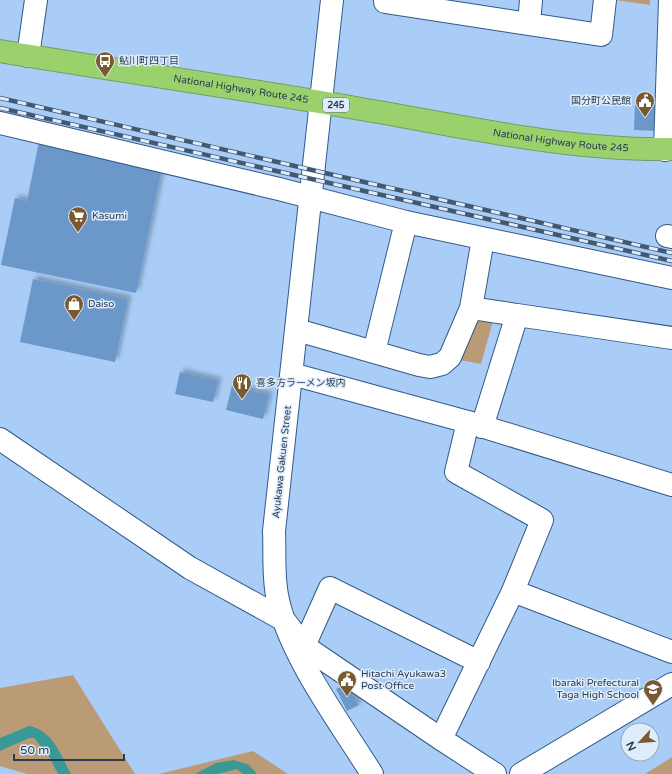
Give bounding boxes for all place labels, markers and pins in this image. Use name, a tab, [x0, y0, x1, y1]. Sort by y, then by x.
bus stop icon: 鮎川町四丁目	[94, 50, 116, 78]
place label: 鮎川町四丁目	[119, 55, 179, 67]
public building icon: 国分町公民館	[634, 90, 656, 118]
place label: 国分町公民館	[571, 95, 631, 107]
supermarket icon: Kasumi	[67, 205, 89, 233]
place label: Kasumi	[92, 210, 127, 222]
shop icon: Daiso	[63, 293, 85, 321]
place label: Daiso	[88, 298, 114, 310]
restaurant icon: 喜多方ラーメン坂内	[231, 372, 253, 400]
place label: 喜多方ラーメン坂内	[256, 377, 346, 389]
place label: Hitachi Ayukawa3 Post Office	[361, 668, 446, 692]
public building icon: Hitachi Ayukawa3 Post Office	[336, 669, 358, 697]
place label: Ibaraki Prefectural Taga High School	[552, 677, 639, 701]
school or university icon: Ibaraki Prefectural Taga High School	[642, 678, 664, 706]

